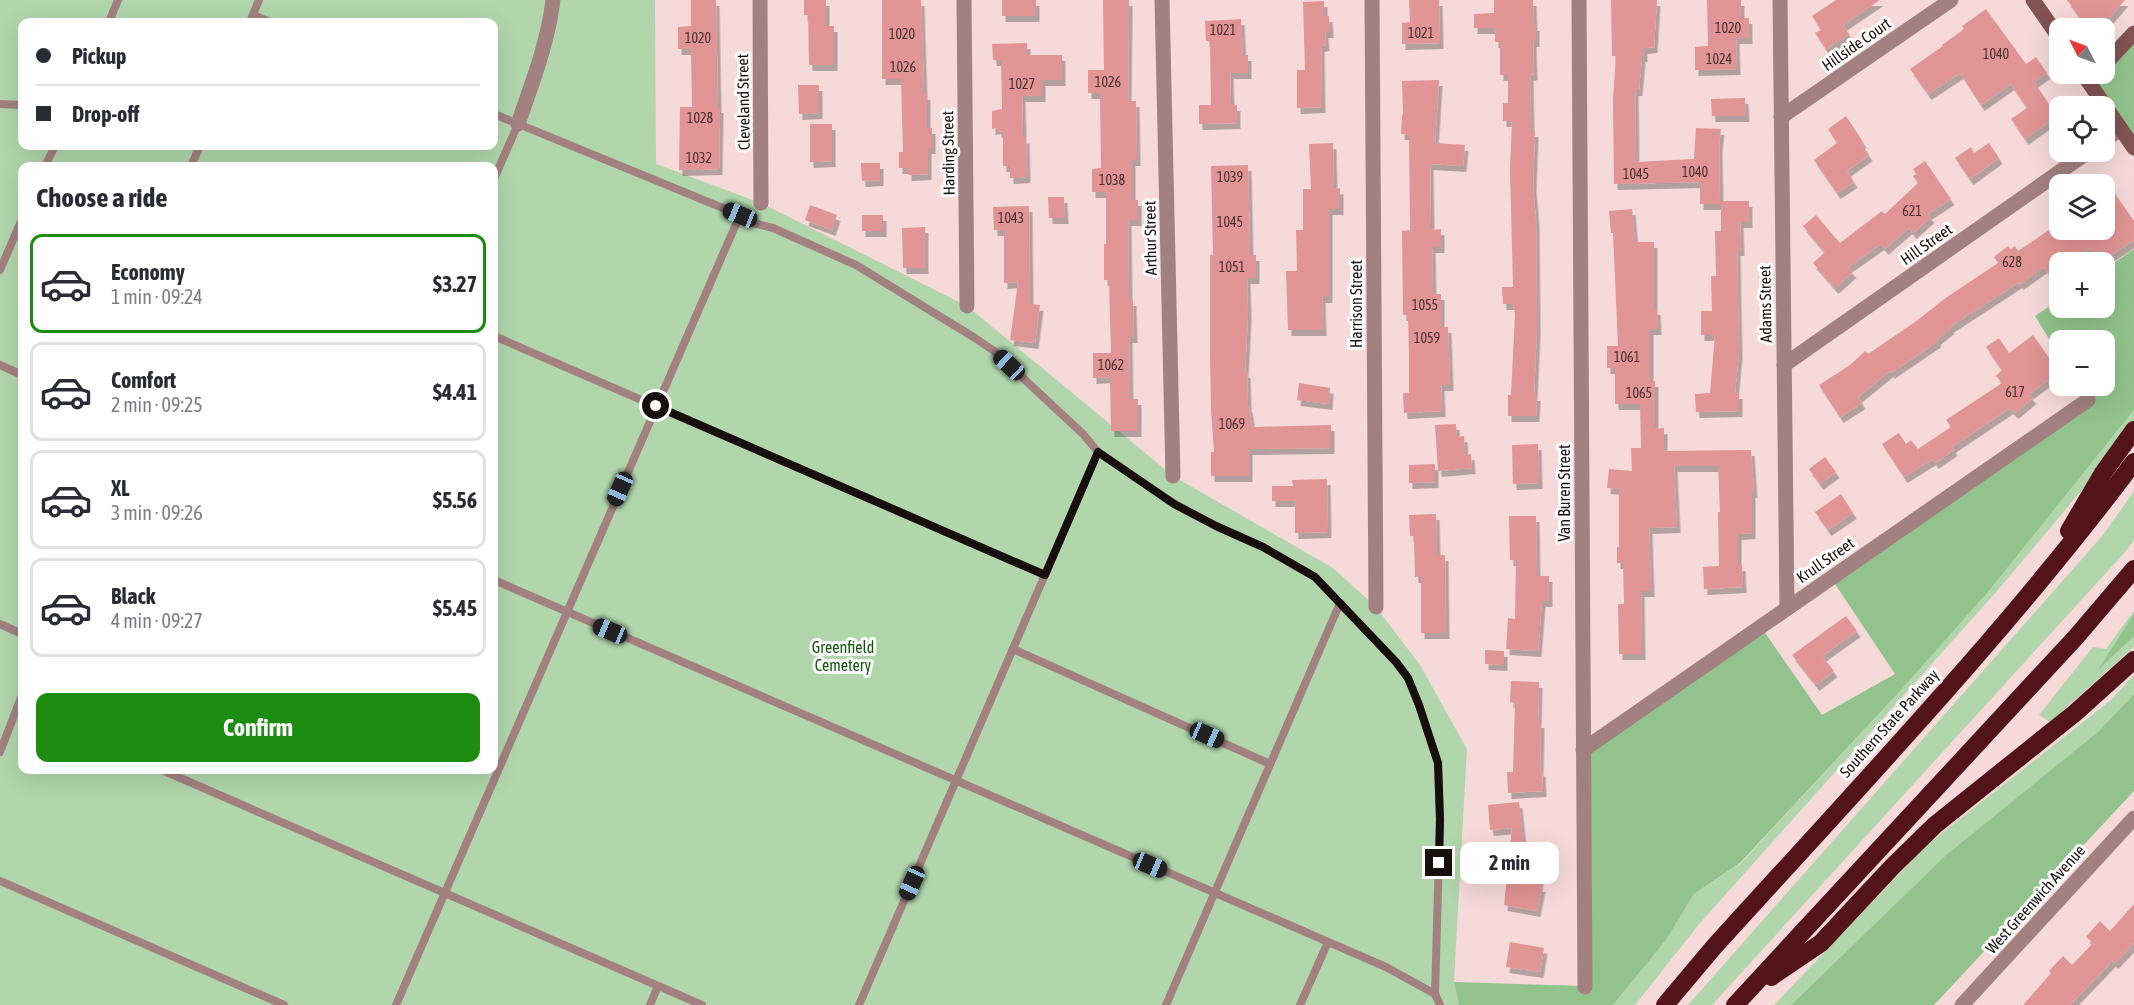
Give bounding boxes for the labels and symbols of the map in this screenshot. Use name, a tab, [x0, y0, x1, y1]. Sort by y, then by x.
street label: Hillside Court	[1818, 14, 1894, 74]
north arrow	[2049, 18, 2115, 84]
house number: 1020	[1715, 20, 1742, 36]
house number: 1021	[1210, 22, 1236, 38]
house number: 1021	[1408, 25, 1434, 41]
house number: 1020	[889, 26, 916, 42]
house number: 1020	[685, 30, 712, 46]
house number: 1040	[1983, 46, 2010, 62]
house number: 1024	[1706, 51, 1733, 67]
street label: Cleveland Street	[733, 53, 753, 150]
house number: 1026	[890, 59, 917, 75]
house number: 1026	[1095, 74, 1122, 90]
house number: 1027	[1009, 76, 1035, 92]
house number: 1028	[687, 110, 714, 126]
street label: Harding Street	[938, 110, 959, 195]
house number: 1032	[686, 150, 712, 166]
house number: 1040	[1682, 164, 1709, 180]
house number: 1045	[1623, 166, 1649, 182]
house number: 1039	[1217, 169, 1243, 185]
house number: 1038	[1099, 172, 1126, 188]
car	[720, 200, 760, 230]
street label: Arthur Street	[1140, 200, 1160, 275]
house number: 621	[1902, 203, 1922, 219]
house number: 1043	[998, 210, 1024, 226]
house number: 1045	[1217, 214, 1243, 230]
street label: Hill Street	[1897, 220, 1956, 268]
house number: 628	[2002, 254, 2022, 270]
house number: 1051	[1219, 259, 1245, 275]
street label: Harrison Street	[1347, 260, 1365, 348]
street label: Adams Street	[1755, 265, 1775, 343]
house number: 1055	[1412, 297, 1438, 313]
house number: 1059	[1414, 330, 1440, 346]
car	[990, 346, 1028, 384]
house number: 1061	[1614, 349, 1640, 365]
house number: 1062	[1098, 357, 1124, 373]
house number: 617	[2005, 384, 2025, 400]
house number: 1065	[1626, 385, 1652, 401]
route start	[642, 392, 669, 419]
house number: 1069	[1219, 416, 1245, 432]
street label: Van Buren Street	[1555, 444, 1573, 542]
car	[604, 469, 636, 509]
street label: Krull Street	[1793, 533, 1858, 586]
car	[590, 616, 630, 646]
park label: Greenfield Cemetery	[812, 638, 874, 675]
street label: Southern State Parkway	[1836, 665, 1943, 781]
car	[1187, 719, 1227, 751]
street label: West Greenwich Avenue	[1982, 841, 2088, 957]
callout: 2 min	[1460, 842, 1559, 884]
route end	[1425, 849, 1452, 876]
car	[1130, 850, 1170, 880]
car	[896, 863, 928, 903]

